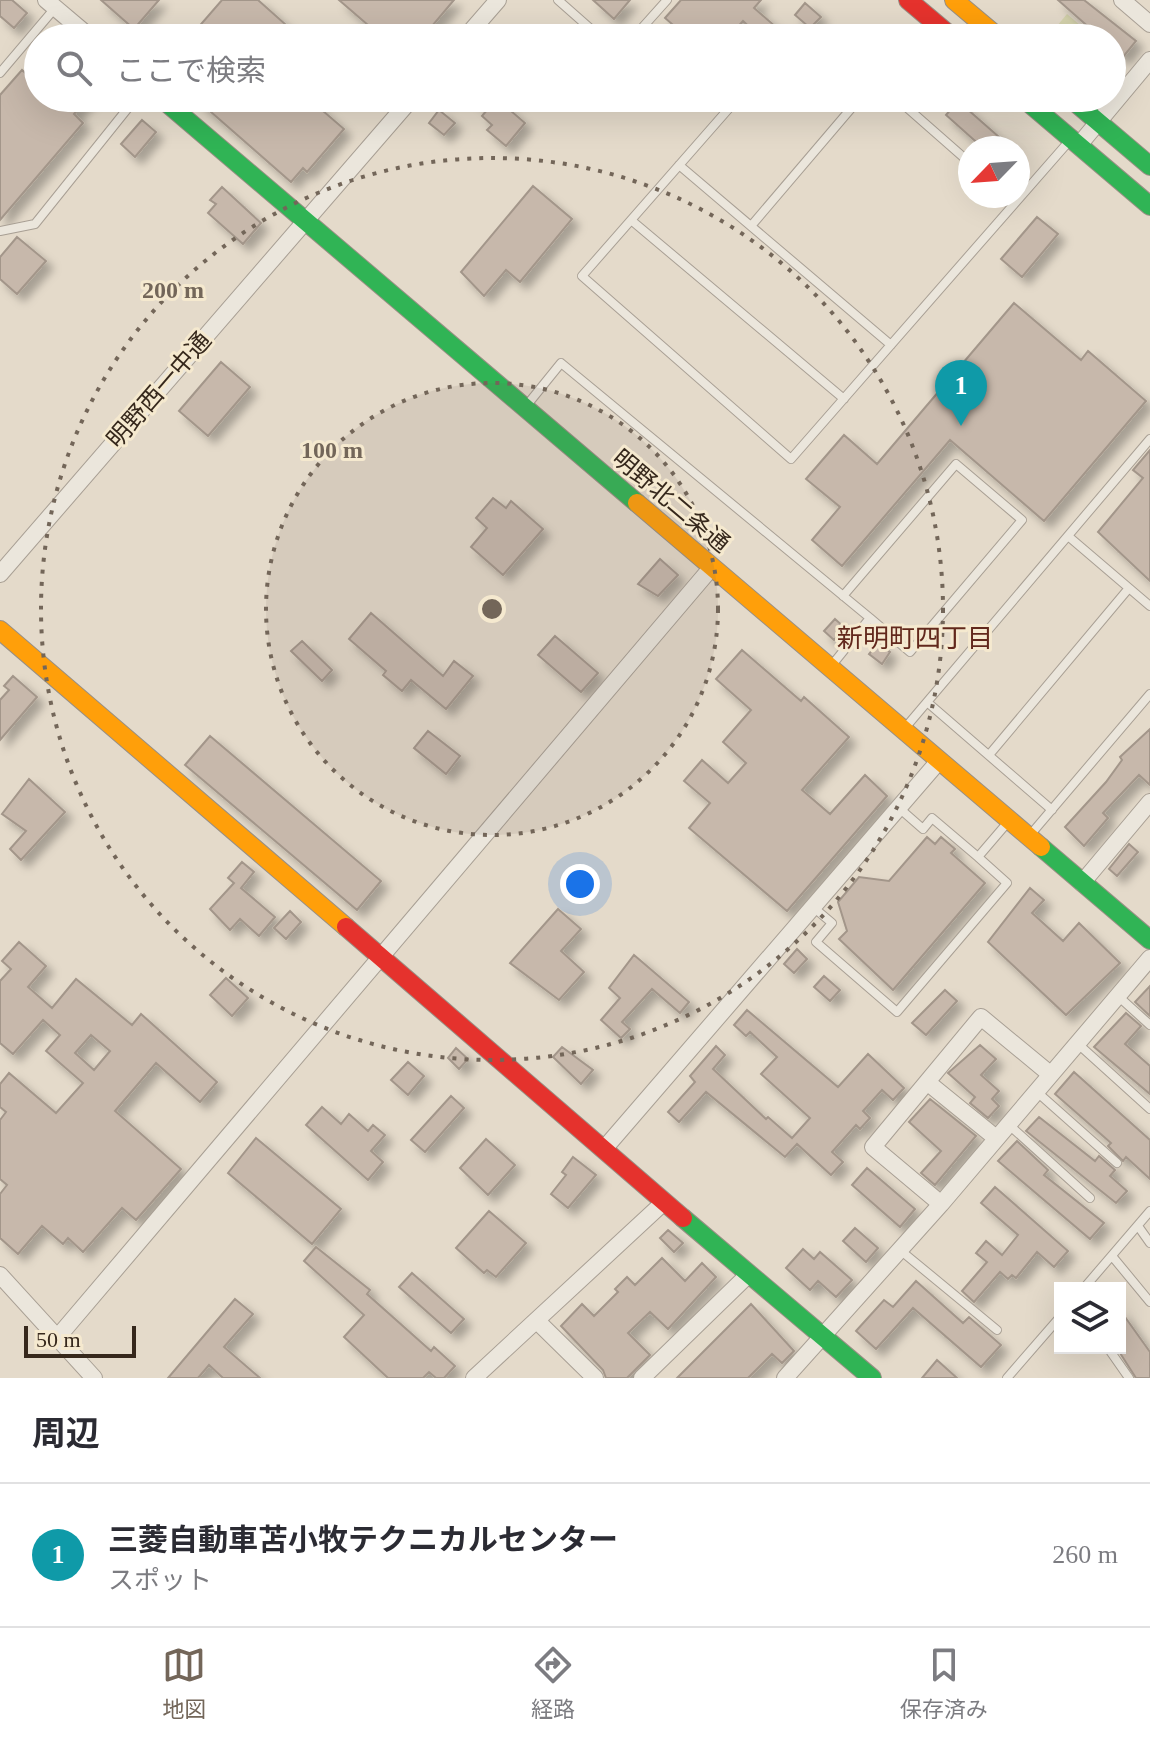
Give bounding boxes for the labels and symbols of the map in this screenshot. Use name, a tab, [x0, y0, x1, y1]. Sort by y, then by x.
north arrow	[958, 136, 1030, 208]
text: 200 m	[142, 277, 204, 303]
street label: 明野西一中通	[102, 327, 216, 453]
pin: 1	[935, 360, 987, 426]
text: 100 m	[301, 437, 363, 463]
street label: 明野北二条通	[607, 445, 735, 557]
centre of rings	[478, 595, 506, 623]
district label: 新明町四丁目	[837, 624, 993, 653]
your location	[560, 864, 600, 904]
scale bar	[24, 1322, 136, 1358]

